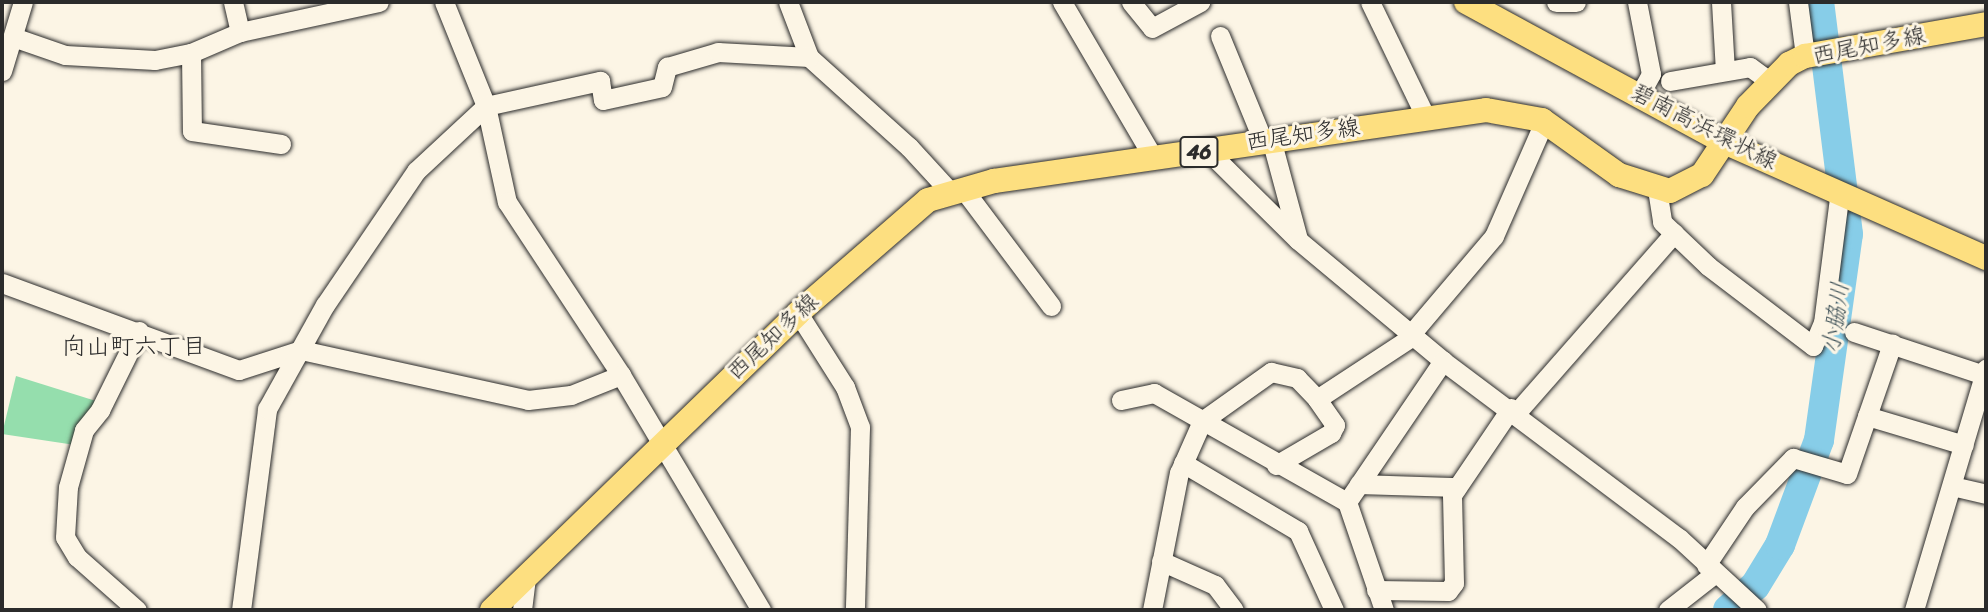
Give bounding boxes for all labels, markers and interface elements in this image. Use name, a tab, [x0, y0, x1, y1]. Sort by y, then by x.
street label: 西尾知多線	[1810, 21, 1928, 71]
street label: 碧南高浜環状線	[1626, 78, 1782, 176]
street label: 西尾知多線	[1244, 113, 1362, 157]
road number: 46	[1178, 134, 1220, 170]
water label: 小脇川	[1817, 280, 1855, 356]
street label: 西尾知多線	[722, 288, 824, 386]
district label: 向山町六丁目	[62, 333, 206, 361]

